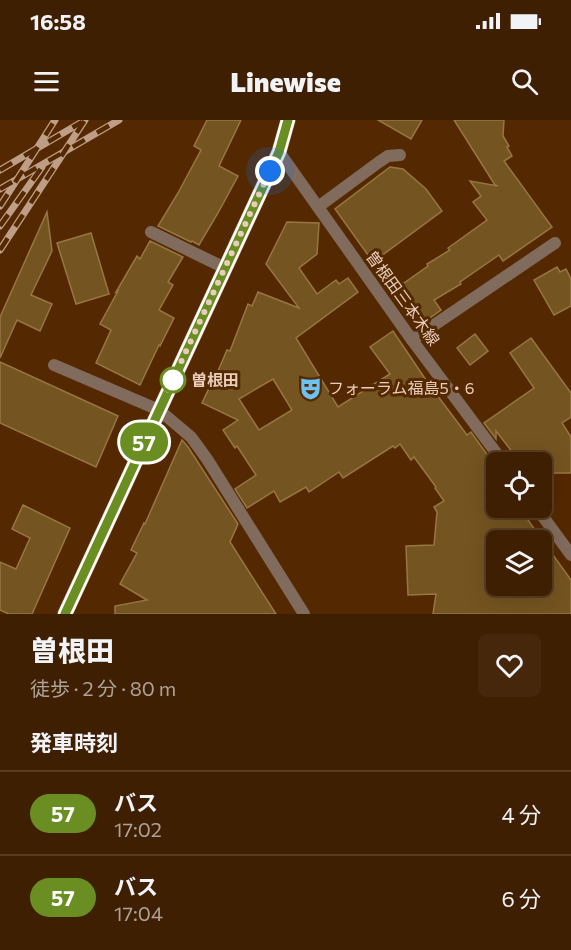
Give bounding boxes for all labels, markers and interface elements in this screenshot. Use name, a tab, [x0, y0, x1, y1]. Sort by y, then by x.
text: 16:58	[30, 8, 86, 35]
icon: menu	[30, 65, 63, 98]
text: Linewise	[230, 65, 341, 98]
icon: search	[508, 65, 541, 98]
your location	[255, 156, 285, 186]
street label: 曽根田三本木線	[363, 247, 444, 349]
marker: 曽根田	[160, 367, 186, 393]
place label: 曽根田	[191, 370, 239, 389]
theatre icon: フォーラム福島5・6	[297, 375, 323, 401]
place label: フォーラム福島5・6	[328, 378, 474, 397]
line badge: 57	[117, 422, 171, 462]
text: 57	[132, 430, 156, 455]
map controls	[486, 452, 552, 596]
button: locate	[486, 452, 552, 518]
button: layers	[486, 530, 552, 596]
text: 曽根田	[30, 633, 114, 667]
button: heart	[478, 634, 541, 697]
text: 徒歩 · 2 分 · 80 m	[30, 676, 176, 700]
text: 発車時刻	[30, 729, 118, 756]
text: バス	[114, 789, 158, 816]
text: 57	[51, 801, 75, 826]
text: 4 分	[502, 801, 541, 828]
text: 17:02	[114, 817, 162, 841]
text: バス	[114, 873, 158, 900]
text: 57	[51, 885, 75, 910]
text: 6 分	[501, 885, 541, 912]
text: 17:04	[114, 901, 163, 925]

